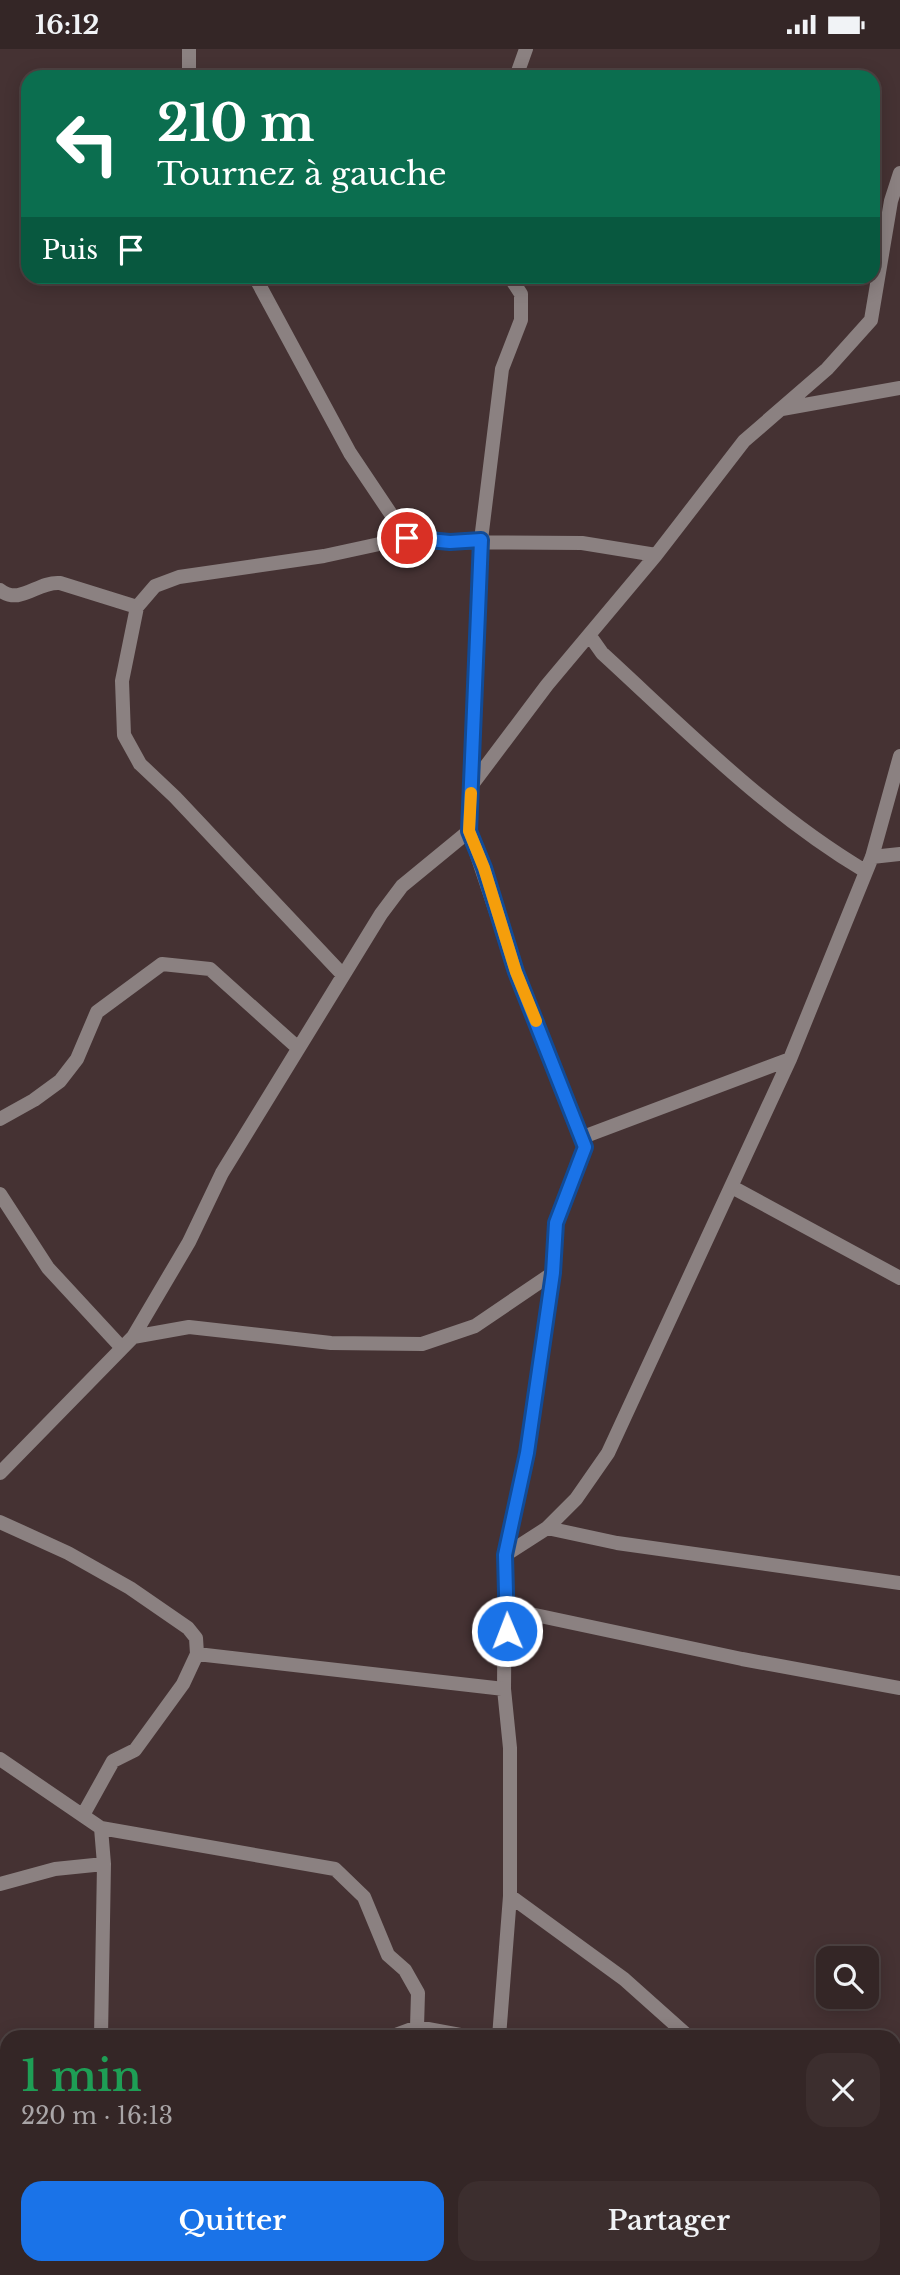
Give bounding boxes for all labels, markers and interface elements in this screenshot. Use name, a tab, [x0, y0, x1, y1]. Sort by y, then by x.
text: 16:12	[35, 9, 100, 41]
text: 210 m	[157, 93, 315, 154]
icon: left	[42, 98, 133, 189]
text: Tournez à gauche	[157, 154, 447, 194]
icon: arrive	[112, 231, 150, 269]
text: Puis	[42, 234, 98, 266]
pin	[377, 508, 437, 568]
icon: arrive	[388, 519, 426, 557]
position arrow	[470, 1594, 544, 1668]
map controls	[816, 1946, 879, 2009]
button: search	[816, 1946, 879, 2009]
text: 1 min	[21, 2050, 142, 2102]
button: close	[806, 2053, 880, 2127]
text: 220 m · 16:13	[21, 2102, 173, 2130]
button: Quitter	[21, 2181, 444, 2261]
button: Partager	[458, 2181, 880, 2261]

